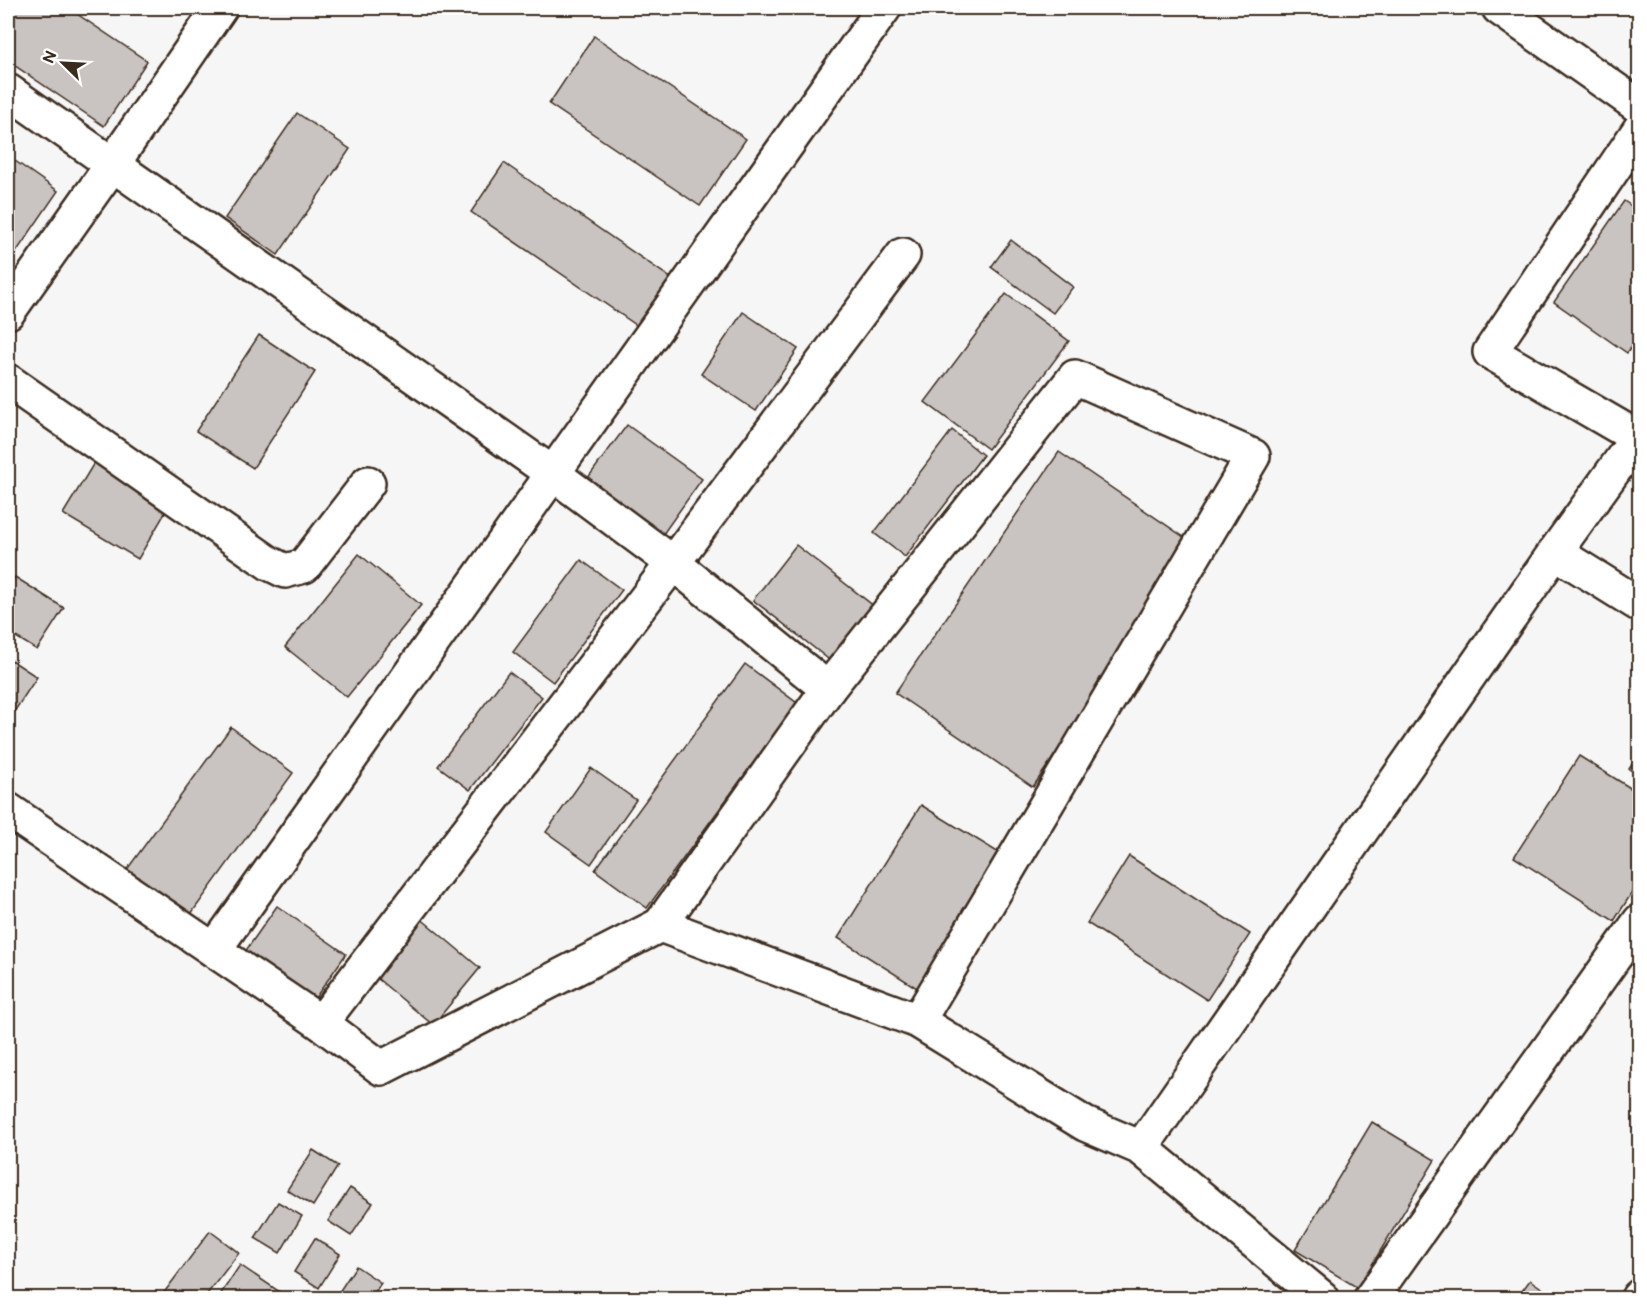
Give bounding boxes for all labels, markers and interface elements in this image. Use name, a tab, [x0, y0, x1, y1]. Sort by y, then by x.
north arrow	[33, 33, 93, 93]
text: N	[40, 48, 62, 67]

